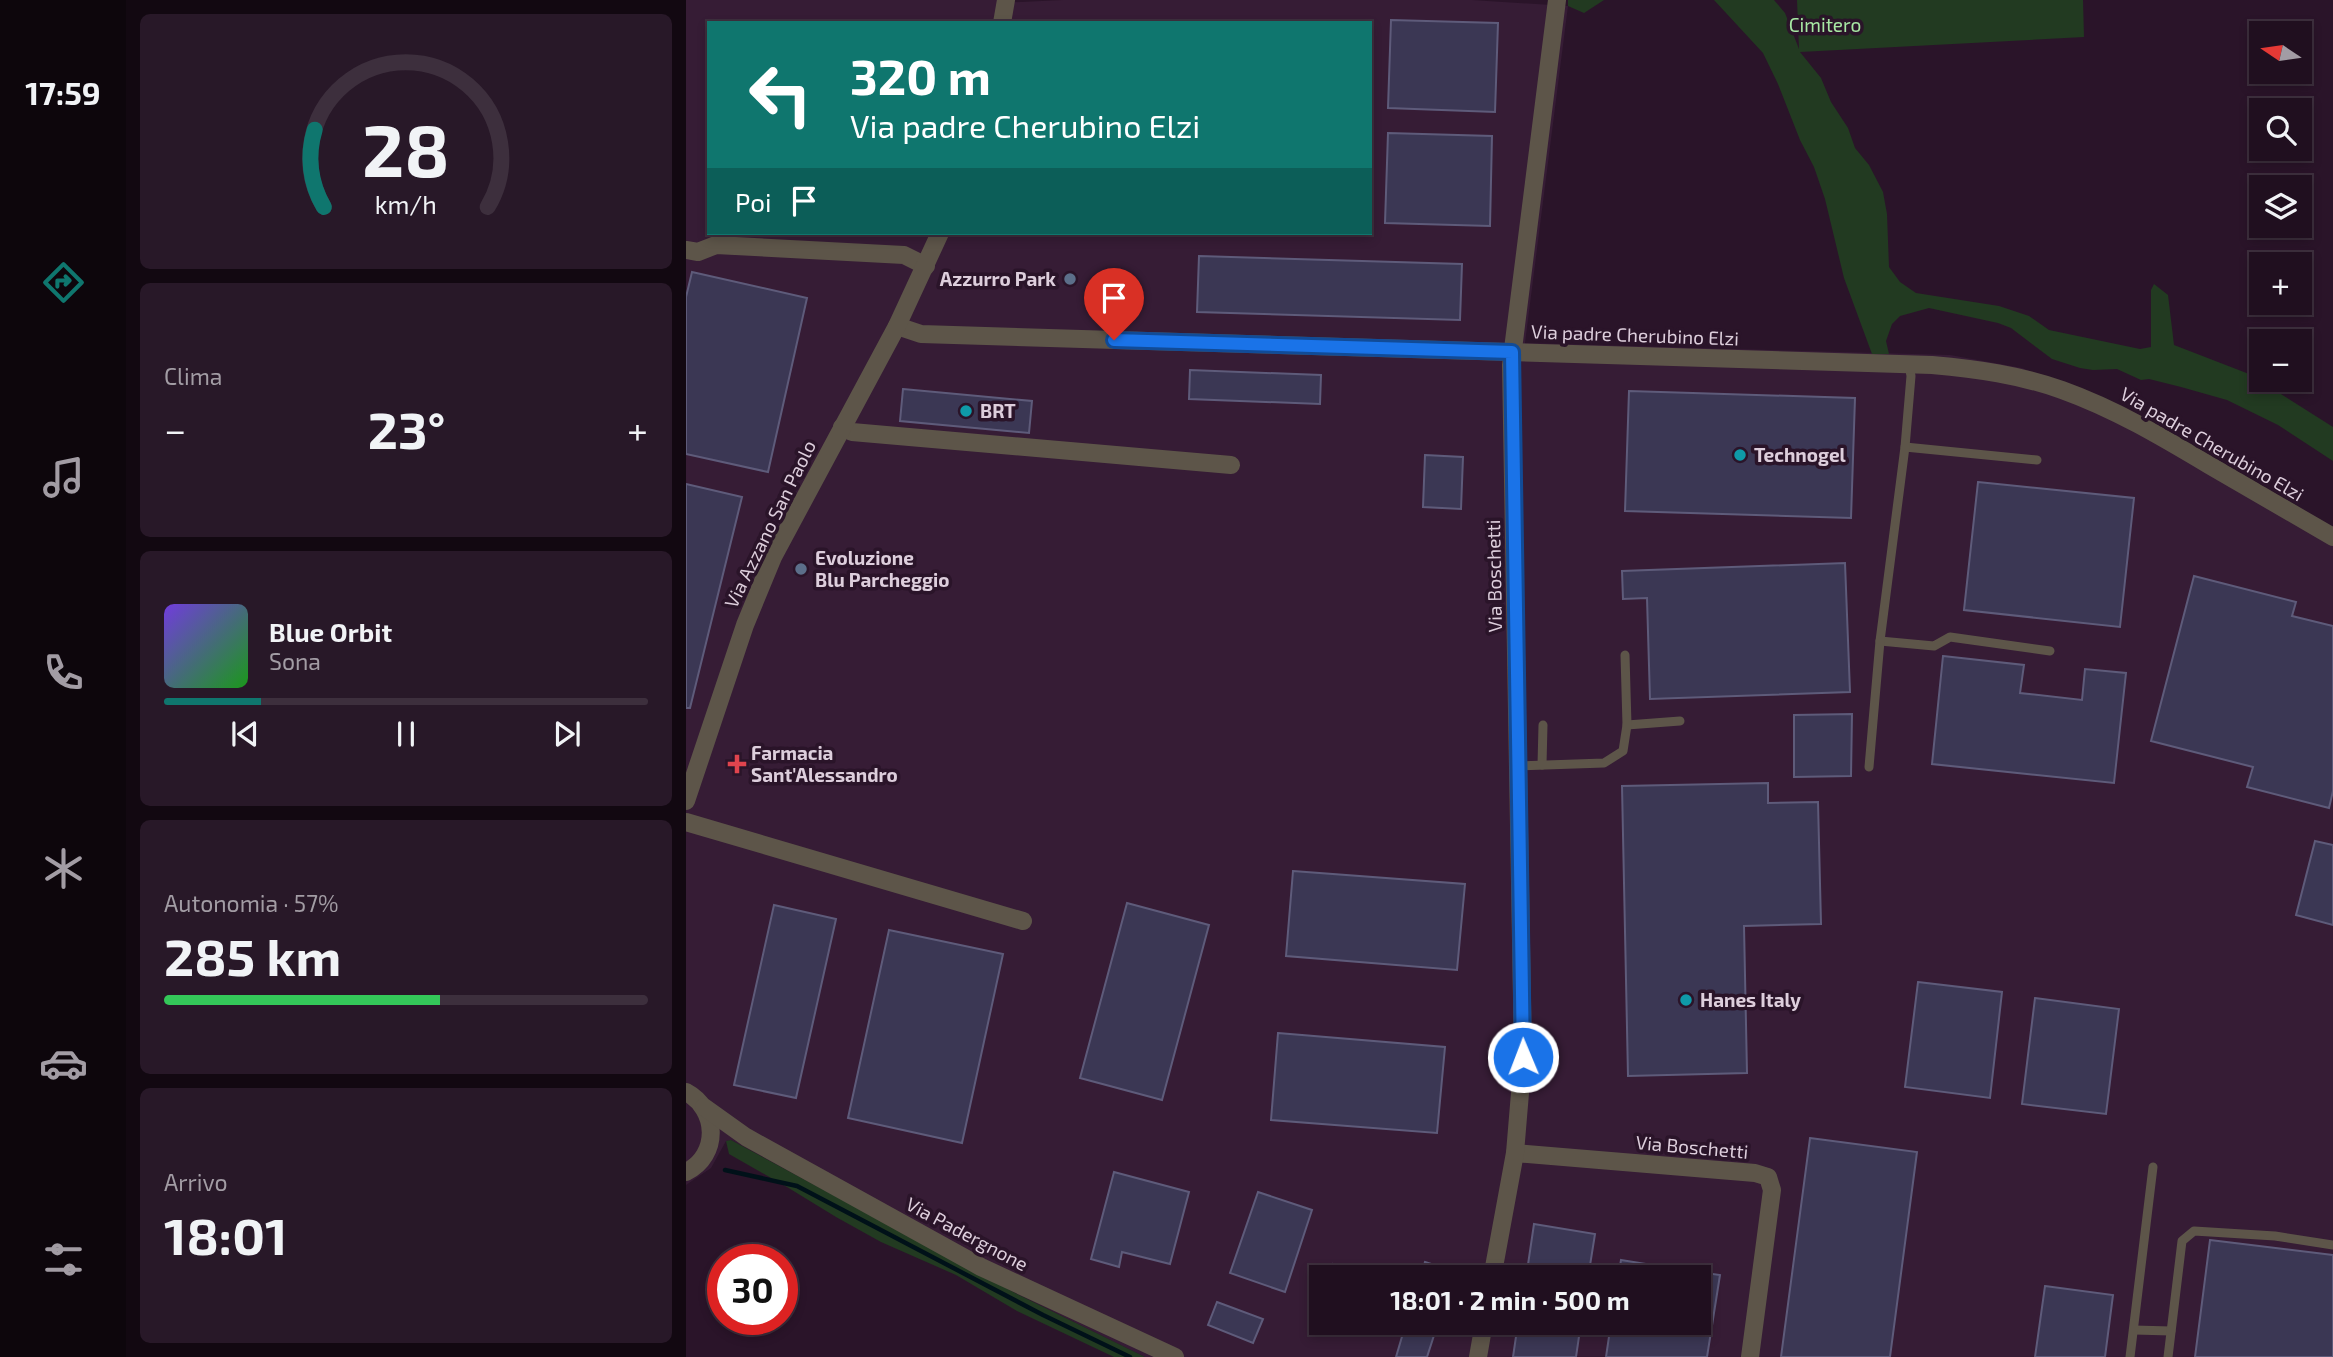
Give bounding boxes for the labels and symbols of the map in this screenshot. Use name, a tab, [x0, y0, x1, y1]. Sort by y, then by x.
park label: Cimitero	[1789, 13, 1861, 36]
north arrow	[2249, 21, 2312, 84]
place label: Azzurro Park	[940, 267, 1056, 290]
pin	[1084, 268, 1144, 340]
marker: Azzurro Park	[1062, 271, 1078, 287]
street label: Via padre Cherubino Elzi	[1531, 319, 1739, 350]
street label: Via padre Cherubino Elzi	[2116, 382, 2308, 506]
place label: BRT	[980, 399, 1016, 422]
marker: BRT	[958, 403, 974, 419]
street label: Via Azzano San Paolo	[719, 436, 820, 611]
place label: Technogel	[1754, 443, 1847, 466]
marker: Technogel	[1732, 447, 1748, 463]
street label: Via Boschetti	[1481, 519, 1506, 633]
place label: Evoluzione Blu Parcheggio	[815, 546, 950, 591]
marker: Evoluzione Blu Parcheggio	[793, 561, 809, 577]
place label: Farmacia Sant'Alessandro	[751, 741, 898, 786]
marker: Farmacia Sant'Alessandro	[729, 756, 745, 772]
place label: Hanes Italy	[1700, 988, 1801, 1012]
marker: Hanes Italy	[1678, 992, 1694, 1008]
position arrow	[1486, 1020, 1560, 1094]
street label: Via Boschetti	[1635, 1130, 1749, 1163]
street label: Via Padergnone	[902, 1192, 1032, 1275]
speed limit sign: 30	[707, 1244, 798, 1335]

